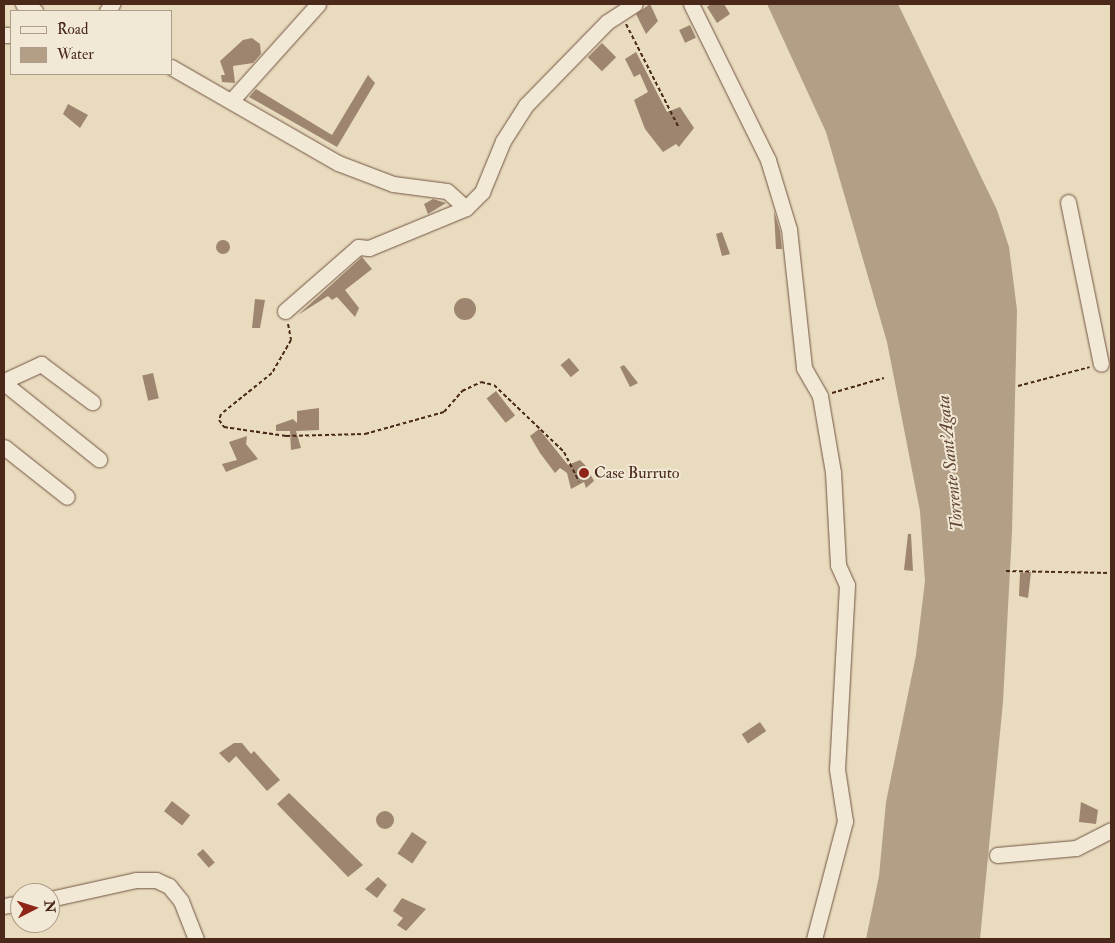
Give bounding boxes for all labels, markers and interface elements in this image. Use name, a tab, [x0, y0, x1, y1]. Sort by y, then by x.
legend	[10, 10, 172, 75]
text: Road	[57, 20, 88, 39]
text: Water	[57, 45, 94, 64]
water label: Torrente Sant'Agata	[933, 394, 969, 532]
place label: Case Burruto	[594, 463, 680, 483]
marker: Case Burruto	[578, 467, 590, 479]
north arrow	[10, 883, 60, 933]
text: N	[40, 900, 58, 914]

